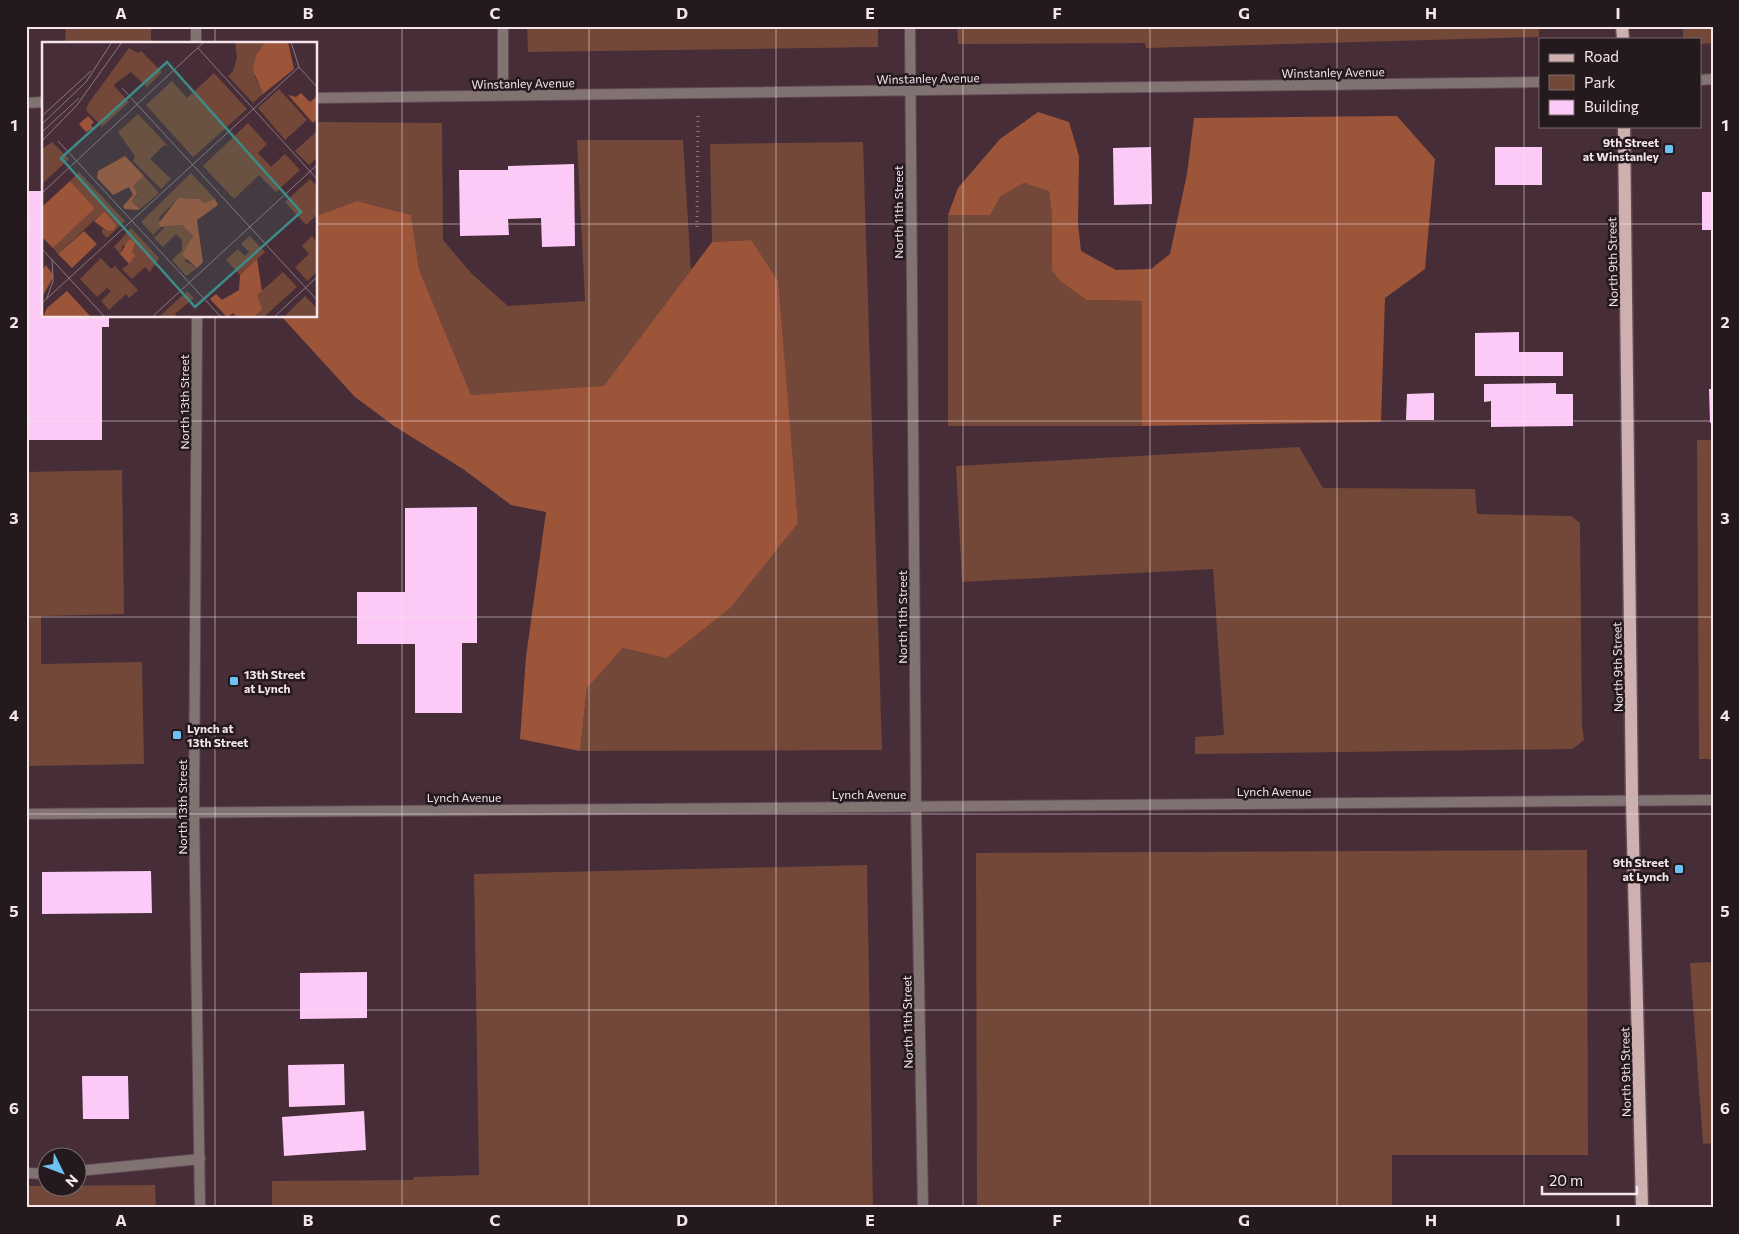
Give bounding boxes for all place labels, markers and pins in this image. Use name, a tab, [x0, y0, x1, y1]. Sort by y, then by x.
place label: 9th Street at Winstanley	[1583, 135, 1659, 163]
marker: 9th Street at Winstanley	[1663, 143, 1675, 155]
place label: 13th Street at Lynch	[244, 667, 305, 695]
marker: 13th Street at Lynch	[228, 675, 240, 687]
place label: Lynch at 13th Street	[187, 721, 248, 749]
marker: Lynch at 13th Street	[171, 729, 183, 741]
place label: 9th Street at Lynch	[1613, 855, 1669, 883]
marker: 9th Street at Lynch	[1673, 863, 1685, 875]

